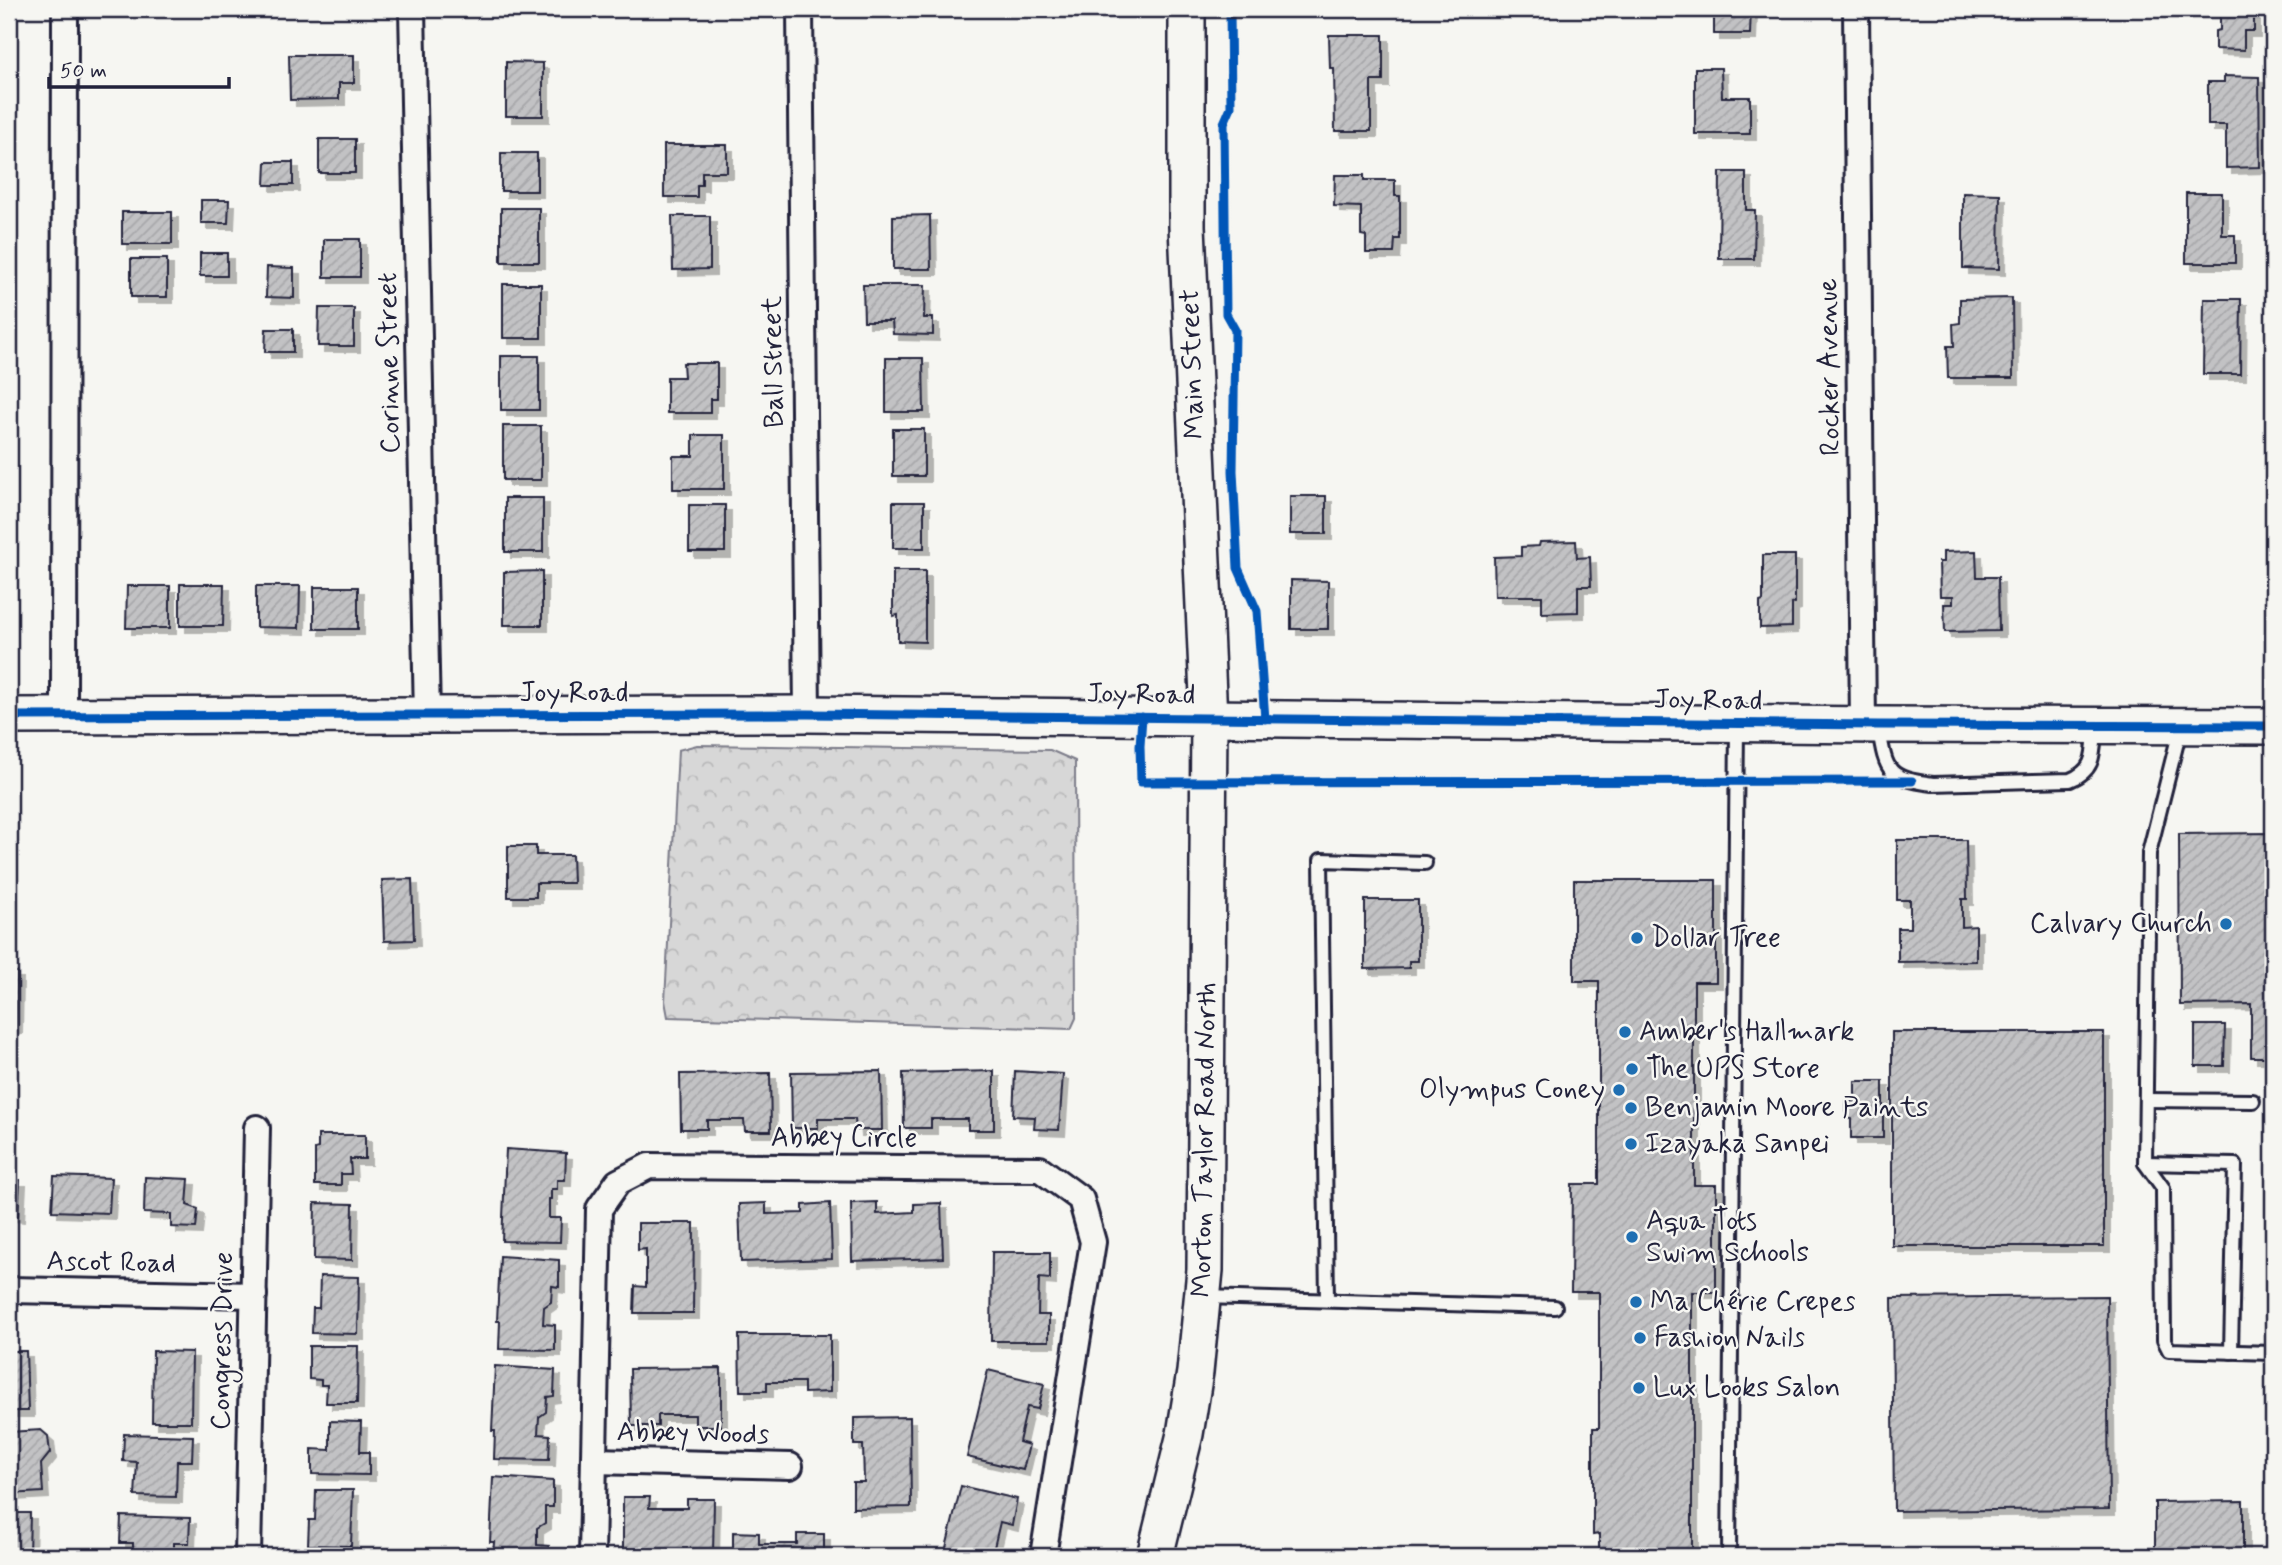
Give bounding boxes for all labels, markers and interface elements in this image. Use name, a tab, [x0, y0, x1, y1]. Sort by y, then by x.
scale bar	[49, 46, 229, 90]
text: 50 m	[60, 57, 107, 85]
street label: Corinne Street	[370, 272, 410, 454]
street label: Rocker Avenue	[1810, 278, 1850, 456]
street label: Main Street	[1172, 288, 1214, 440]
street label: Ball Street	[754, 295, 794, 428]
street label: Joy Road	[520, 675, 628, 712]
street label: Joy Road	[1086, 676, 1196, 714]
street label: Joy Road	[1653, 682, 1763, 720]
place label: Calvary Church	[2030, 906, 2212, 943]
marker: Calvary Church	[2218, 916, 2234, 932]
place label: Dollar Tree	[1651, 920, 1781, 957]
marker: Dollar Tree	[1629, 930, 1645, 946]
street label: Morton Taylor Road North	[1184, 982, 1226, 1298]
place label: Amber's Hallmark	[1639, 1014, 1855, 1051]
marker: Amber's Hallmark	[1617, 1024, 1633, 1040]
place label: The UPS Store	[1646, 1051, 1820, 1088]
marker: The UPS Store	[1624, 1061, 1640, 1077]
place label: Olympus Coney	[1419, 1072, 1605, 1109]
marker: Olympus Coney	[1611, 1082, 1627, 1098]
place label: Benjamin Moore Paints	[1645, 1090, 1929, 1127]
marker: Benjamin Moore Paints	[1623, 1100, 1639, 1116]
street label: Abbey Circle	[771, 1120, 917, 1157]
place label: Izayaka Sanpei	[1645, 1126, 1829, 1163]
marker: Izayaka Sanpei	[1623, 1136, 1639, 1152]
place label: Aqua Tots Swim Schools	[1646, 1203, 1809, 1272]
marker: Aqua Tots Swim Schools	[1624, 1229, 1640, 1245]
street label: Ascot Road	[46, 1243, 176, 1283]
street label: Congress Drive	[203, 1252, 245, 1431]
place label: Ma Chérie Crepes	[1650, 1284, 1856, 1321]
marker: Ma Chérie Crepes	[1628, 1294, 1644, 1310]
place label: Fashion Nails	[1654, 1320, 1805, 1357]
marker: Fashion Nails	[1632, 1330, 1648, 1346]
place label: Lux Looks Salon	[1653, 1370, 1840, 1407]
marker: Lux Looks Salon	[1631, 1380, 1647, 1396]
street label: Abbey Woods	[616, 1414, 770, 1454]

